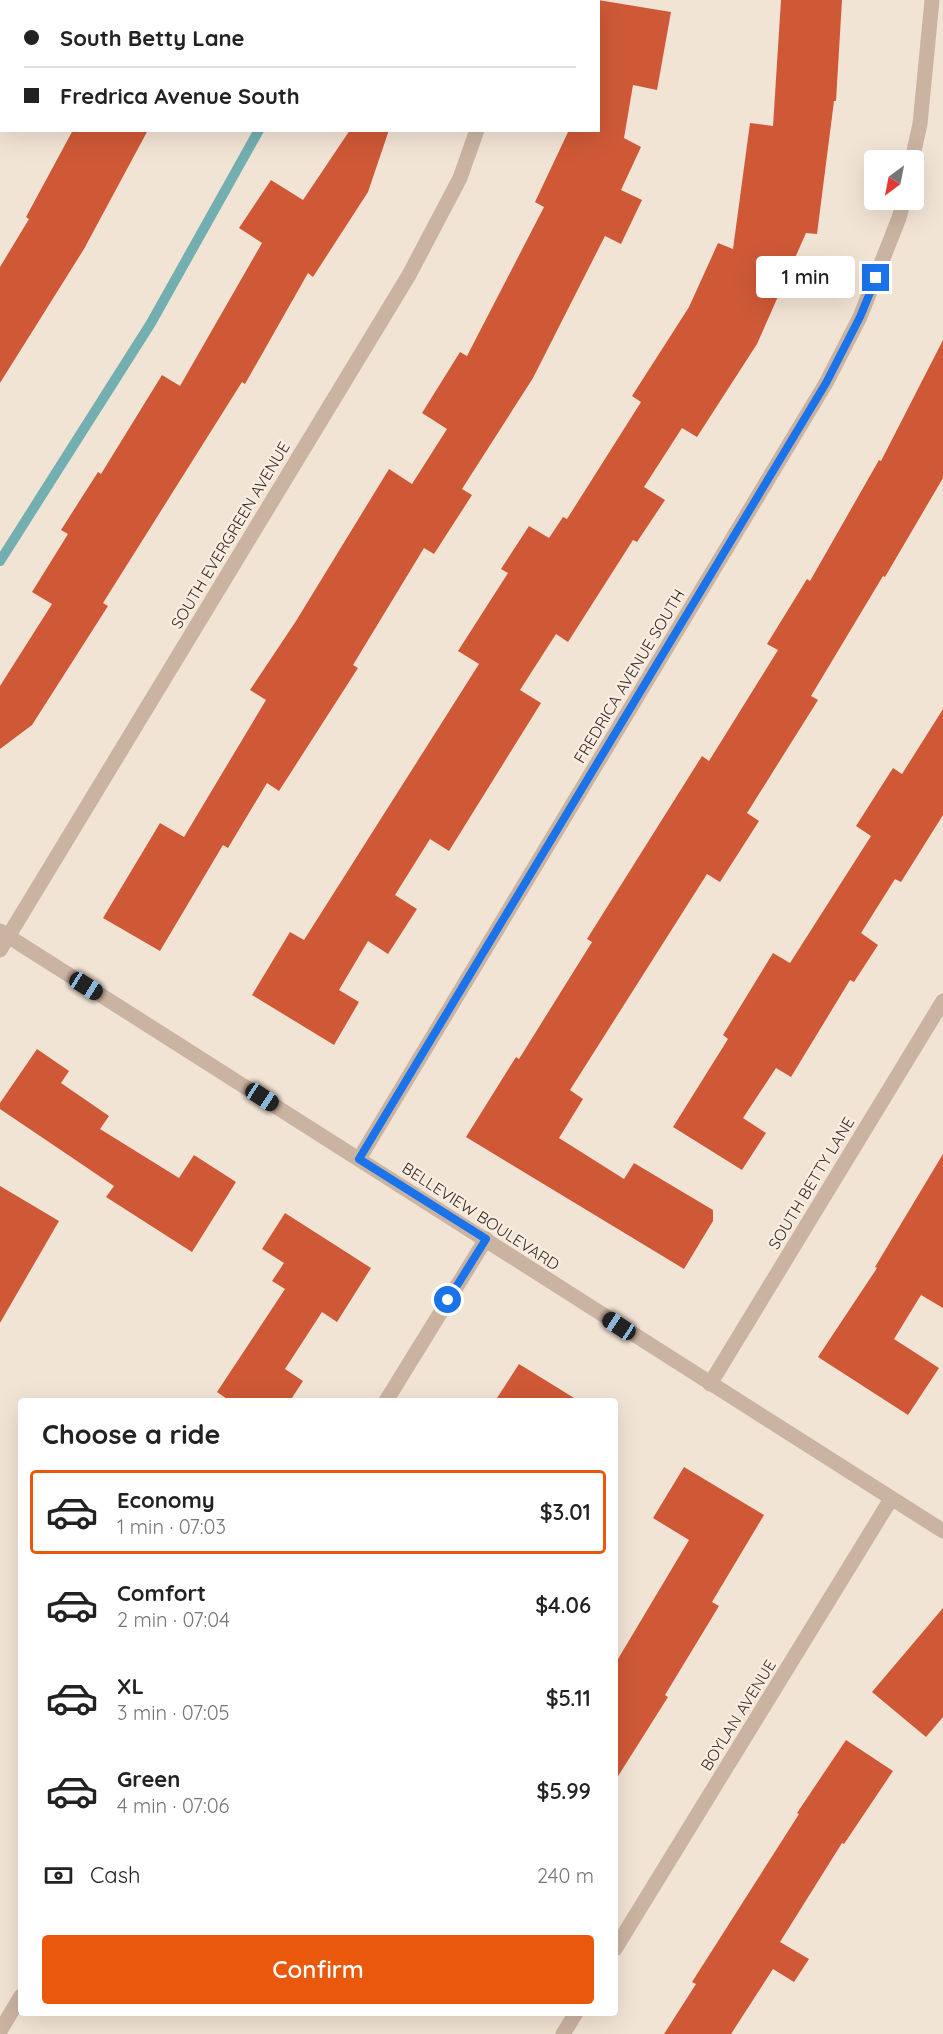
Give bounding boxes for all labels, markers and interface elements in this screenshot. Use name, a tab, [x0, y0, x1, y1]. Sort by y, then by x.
text: South Betty Lane	[60, 24, 245, 52]
text: Fredrica Avenue South	[60, 82, 300, 110]
north arrow	[864, 150, 924, 210]
map controls	[864, 150, 924, 210]
callout: 1 min	[756, 257, 855, 299]
text: 1 min	[782, 264, 829, 289]
route end	[862, 264, 889, 291]
street label: SOUTH EVERGREEN AVENUE	[166, 438, 294, 632]
street label: FREDRICA AVENUE SOUTH	[569, 585, 689, 767]
car	[66, 969, 106, 1003]
car	[242, 1080, 282, 1114]
street label: SOUTH BETTY LANE	[764, 1113, 858, 1253]
street label: BELLEVIEW BOULEVARD	[399, 1158, 563, 1274]
route start	[434, 1286, 461, 1313]
car	[599, 1309, 639, 1343]
text: Choose a ride	[42, 1417, 220, 1451]
icon: car	[45, 1485, 99, 1539]
text: Economy	[117, 1486, 215, 1514]
text: $3.01	[540, 1498, 591, 1526]
text: 1 min · 07:03	[117, 1514, 226, 1539]
icon: car	[45, 1578, 99, 1632]
text: Comfort	[117, 1579, 206, 1607]
text: $4.06	[535, 1591, 591, 1619]
text: 2 min · 07:04	[117, 1607, 230, 1632]
street label: BOYLAN AVENUE	[696, 1656, 780, 1774]
icon: car	[45, 1671, 99, 1725]
text: XL	[117, 1672, 144, 1700]
text: $5.11	[546, 1684, 591, 1712]
text: 3 min · 07:05	[117, 1700, 229, 1725]
icon: car	[45, 1764, 99, 1818]
text: Green	[117, 1765, 180, 1793]
text: $5.99	[537, 1777, 591, 1805]
text: 4 min · 07:06	[117, 1793, 229, 1818]
icon: cash	[42, 1859, 75, 1892]
text: Cash	[90, 1861, 141, 1889]
text: 240 m	[537, 1863, 594, 1888]
button: Confirm	[42, 1935, 594, 2004]

